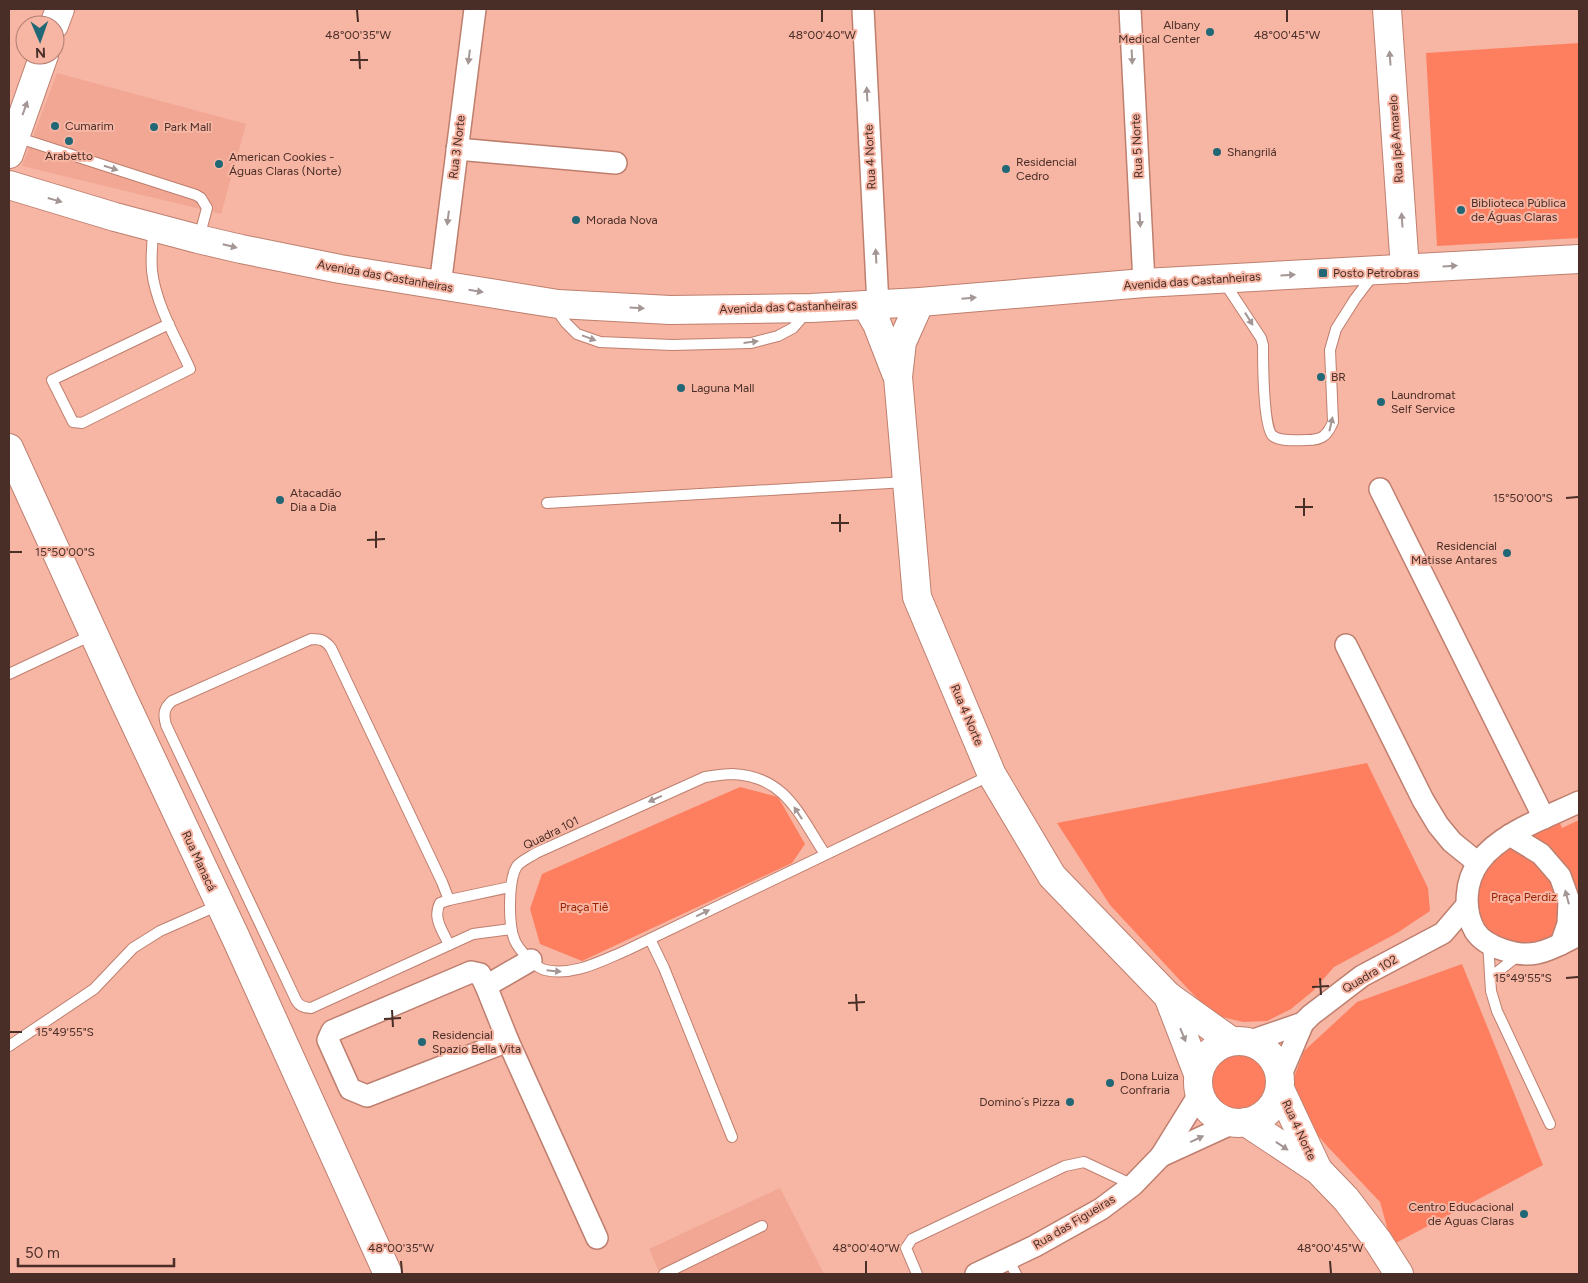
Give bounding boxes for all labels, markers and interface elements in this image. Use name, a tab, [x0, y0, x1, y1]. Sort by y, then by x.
north arrow	[15, 15, 65, 65]
place label: Albany Medical Center	[1118, 18, 1201, 46]
marker: Albany Medical Center	[1204, 26, 1216, 38]
text: 48°00'35"W	[325, 28, 391, 42]
text: 48°00'40"W	[788, 28, 856, 42]
text: 48°00'45"W	[1254, 28, 1321, 42]
text: N	[35, 44, 46, 61]
one-way arrow	[465, 49, 473, 65]
one-way arrow	[1129, 50, 1137, 66]
one-way arrow	[1386, 50, 1394, 66]
one-way arrow	[863, 85, 871, 101]
street label: Rua Ipê Amarelo	[1386, 95, 1406, 183]
one-way arrow	[22, 100, 29, 115]
street label: Rua 5 Norte	[1128, 113, 1146, 179]
street label: Rua 3 Norte	[446, 114, 468, 180]
place label: Cumarim	[65, 119, 114, 133]
marker: Cumarim	[49, 120, 61, 132]
place label: Park Mall	[164, 120, 211, 134]
marker: Park Mall	[148, 121, 160, 133]
street label: Rua 4 Norte	[861, 124, 879, 190]
marker: Arabetto	[63, 135, 75, 147]
place label: Shangrilá	[1227, 145, 1277, 159]
marker: Shangrilá	[1211, 146, 1223, 158]
place label: Arabetto	[45, 149, 93, 163]
place label: American Cookies - Águas Claras (Norte)	[229, 150, 341, 178]
place label: Residencial Cedro	[1016, 155, 1077, 183]
marker: American Cookies - Águas Claras (Norte)	[213, 158, 225, 170]
marker: Residencial Cedro	[1000, 163, 1012, 175]
one-way arrow	[104, 164, 119, 172]
one-way arrow	[48, 196, 63, 204]
place label: Biblioteca Pública de Águas Claras	[1471, 196, 1566, 224]
marker: Biblioteca Pública de Águas Claras	[1455, 204, 1467, 216]
one-way arrow	[444, 211, 452, 227]
one-way arrow	[1137, 212, 1145, 228]
one-way arrow	[1397, 212, 1405, 228]
place label: Morada Nova	[586, 213, 658, 227]
marker: Morada Nova	[570, 214, 582, 226]
one-way arrow	[222, 242, 237, 250]
one-way arrow	[871, 248, 879, 264]
street label: Avenida das Castanheiras	[316, 257, 454, 295]
one-way arrow	[1442, 262, 1458, 270]
place label: Posto Petrobras	[1333, 266, 1419, 280]
marker: Posto Petrobras	[1317, 267, 1329, 279]
street label: Avenida das Castanheiras	[1123, 269, 1261, 293]
one-way arrow	[1280, 270, 1296, 278]
one-way arrow	[468, 288, 484, 296]
one-way arrow	[961, 294, 977, 302]
street label: Avenida das Castanheiras	[719, 298, 857, 316]
one-way arrow	[629, 305, 645, 313]
one-way arrow	[1245, 313, 1254, 326]
one-way arrow	[582, 334, 597, 342]
one-way arrow	[743, 338, 759, 346]
place label: BR	[1331, 370, 1346, 384]
marker: BR	[1315, 371, 1327, 383]
place label: Laguna Mall	[691, 381, 754, 395]
marker: Laguna Mall	[675, 382, 687, 394]
place label: Laundromat Self Service	[1391, 388, 1456, 416]
marker: Laundromat Self Service	[1375, 396, 1387, 408]
one-way arrow	[1327, 416, 1335, 432]
place label: Atacadão Dia a Dia	[290, 486, 342, 514]
text: 15°50'00"S	[1493, 491, 1553, 505]
marker: Atacadão Dia a Dia	[274, 494, 286, 506]
place label: Residencial Matisse Antares	[1411, 539, 1497, 567]
text: 15°50'00"S	[35, 545, 95, 559]
marker: Residencial Matisse Antares	[1501, 547, 1513, 559]
street label: Rua 4 Norte	[948, 682, 986, 748]
one-way arrow	[648, 795, 662, 803]
one-way arrow	[793, 807, 803, 820]
street label: Quadra 101	[521, 814, 581, 852]
street label: Rua Manacá	[179, 829, 219, 893]
park label: Praça Perdiz	[1491, 890, 1557, 904]
one-way arrow	[1562, 890, 1570, 905]
park label: Praça Tiê	[560, 900, 609, 914]
one-way arrow	[696, 909, 710, 917]
street label: Quadra 102	[1340, 952, 1400, 996]
one-way arrow	[546, 967, 562, 975]
text: 15°49'55"S	[1494, 971, 1552, 985]
text: 15°49'55"S	[36, 1025, 94, 1039]
place label: Residencial Spazio Bella Vita	[432, 1028, 521, 1056]
one-way arrow	[1179, 1028, 1187, 1043]
marker: Residencial Spazio Bella Vita	[416, 1036, 428, 1048]
place label: Dona Luiza Confraria	[1120, 1069, 1179, 1097]
marker: Dona Luiza Confraria	[1104, 1077, 1116, 1089]
place label: Domino´s Pizza	[979, 1095, 1060, 1109]
marker: Domino´s Pizza	[1064, 1096, 1076, 1108]
street label: Rua 4 Norte	[1279, 1098, 1319, 1163]
one-way arrow	[1190, 1135, 1204, 1143]
one-way arrow	[1275, 1142, 1289, 1151]
street label: Rua das Figueiras	[1030, 1192, 1118, 1252]
place label: Centro Educacional de Aguas Claras	[1408, 1200, 1514, 1228]
marker: Centro Educacional de Aguas Claras	[1518, 1208, 1530, 1220]
scale bar	[18, 1236, 174, 1268]
text: 48°00'35"W	[368, 1241, 434, 1255]
text: 48°00'40"W	[832, 1241, 900, 1255]
text: 48°00'45"W	[1297, 1241, 1364, 1255]
text: 50 m	[25, 1244, 60, 1262]

